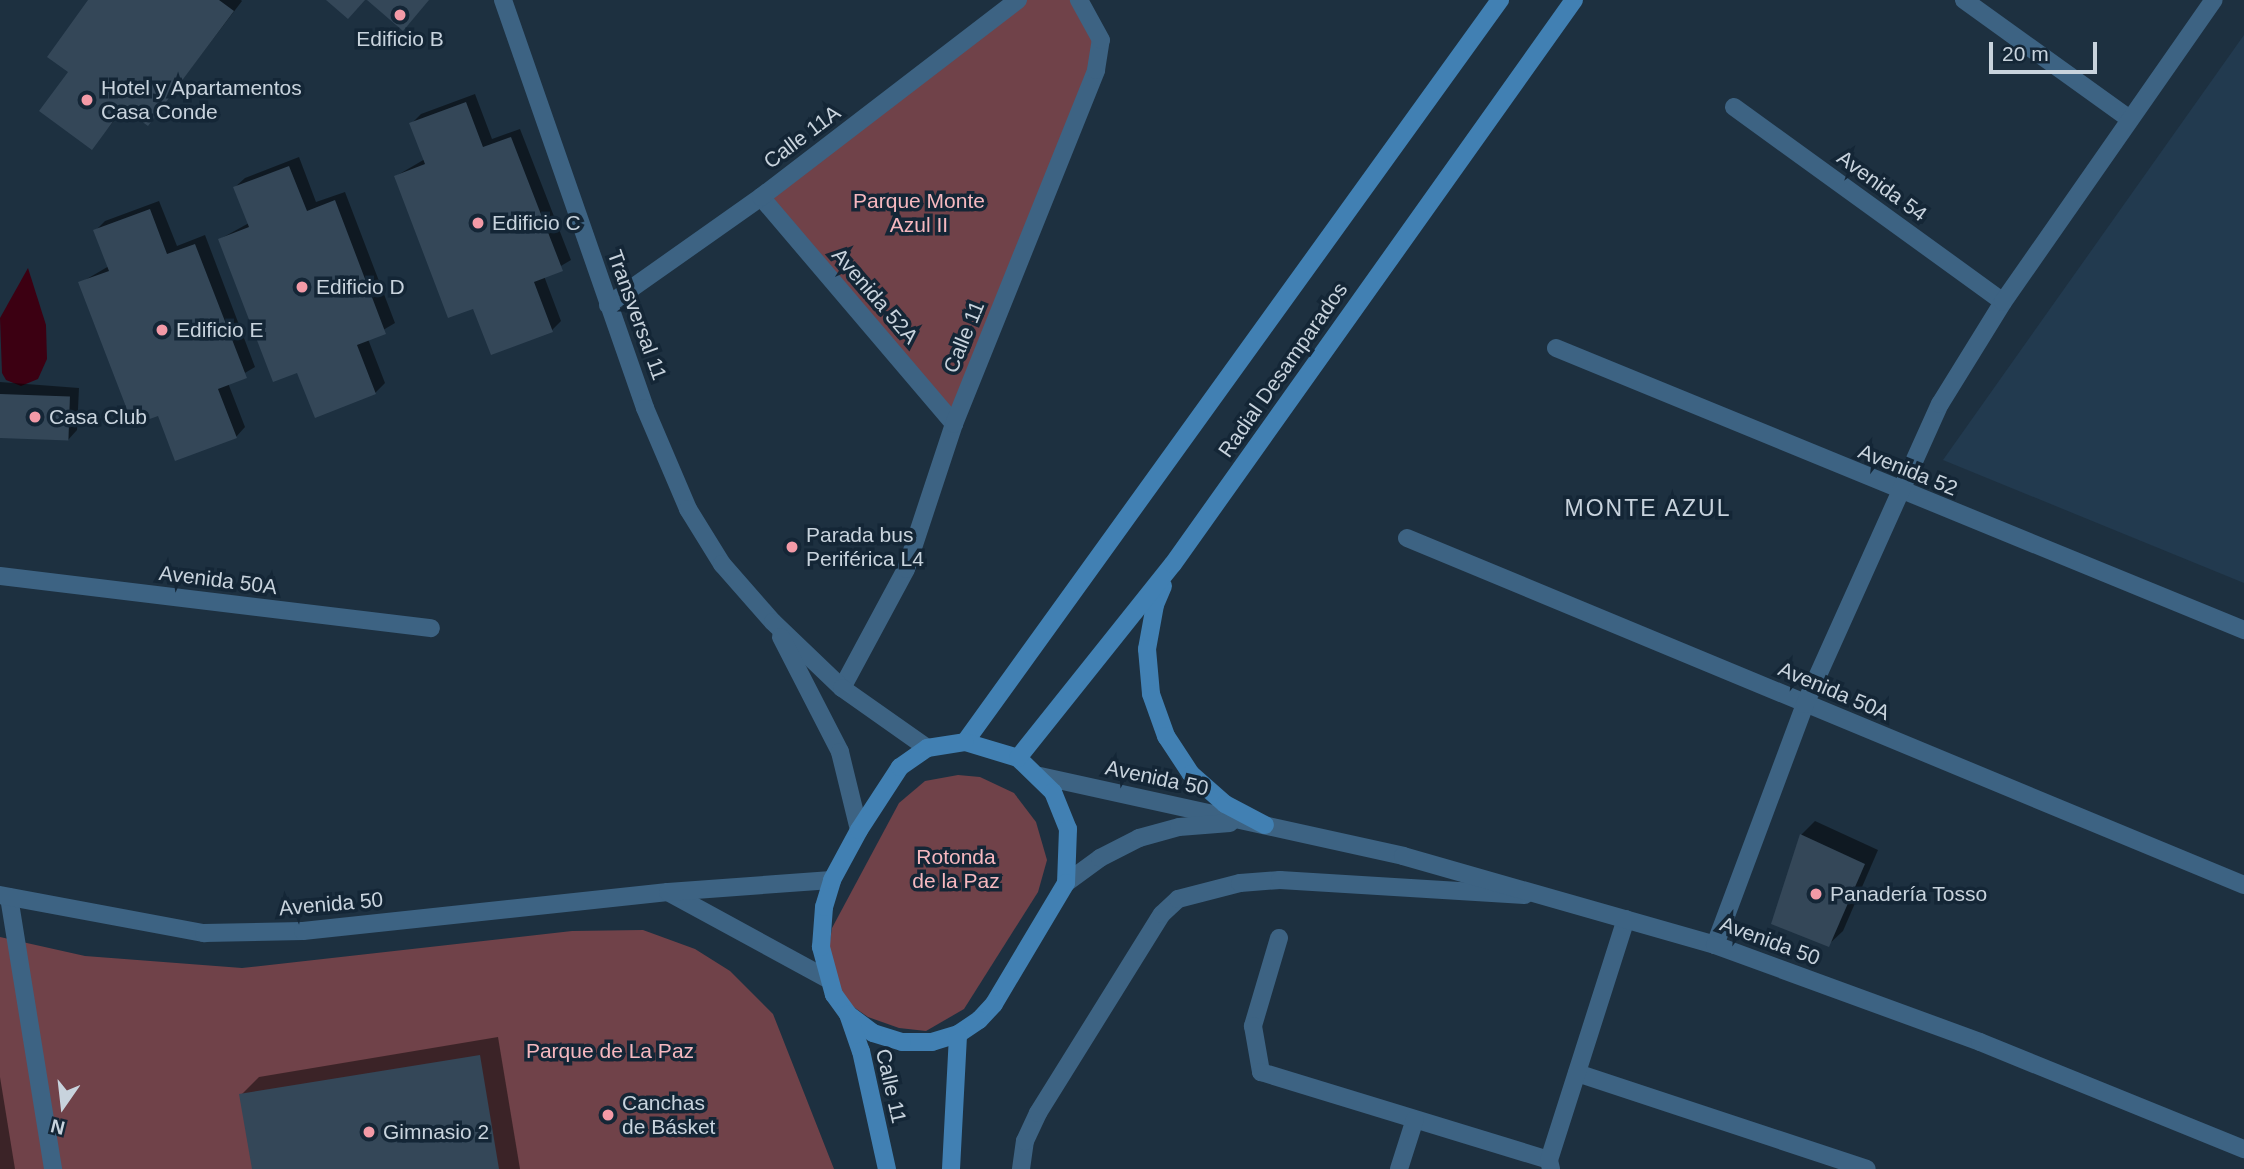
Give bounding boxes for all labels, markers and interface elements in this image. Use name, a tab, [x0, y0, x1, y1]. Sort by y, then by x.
marker: Edificio B	[392, 7, 408, 23]
place label: Edificio B	[356, 26, 444, 52]
scale bar	[1992, 28, 2100, 72]
text: 20 m	[2002, 42, 2049, 65]
place label: Hotel y Apartamentos Casa Conde	[101, 75, 303, 125]
marker: Hotel y Apartamentos Casa Conde	[79, 92, 95, 108]
street label: Calle 11A	[759, 100, 845, 174]
street label: Avenida 54	[1832, 145, 1932, 227]
park label: Parque Monte Azul II	[853, 188, 985, 238]
place label: Edificio C	[492, 210, 581, 236]
marker: Edificio C	[470, 215, 486, 231]
street label: Avenida 52A	[827, 243, 923, 349]
street label: Transversal 11	[602, 247, 672, 383]
place label: Edificio D	[316, 274, 405, 300]
street label: Radial Desamparados	[1213, 278, 1353, 462]
marker: Edificio D	[294, 279, 310, 295]
street label: Calle 11	[938, 297, 990, 377]
place label: Edificio E	[176, 317, 264, 343]
marker: Edificio E	[154, 322, 170, 338]
place label: Casa Club	[49, 404, 147, 430]
marker: Casa Club	[27, 409, 43, 425]
street label: Avenida 52	[1855, 439, 1961, 501]
district label: MONTE AZUL	[1565, 494, 1731, 522]
place label: Parada bus Periférica L4	[806, 522, 924, 572]
marker: Parada bus Periférica L4	[784, 539, 800, 555]
street label: Avenida 50A	[158, 560, 278, 600]
street label: Avenida 50A	[1774, 656, 1894, 726]
street label: Avenida 50	[1103, 755, 1211, 801]
park label: Rotonda de la Paz	[912, 844, 1000, 894]
place label: Panadería Tosso	[1830, 881, 1988, 907]
marker: Panadería Tosso	[1808, 886, 1824, 902]
street label: Avenida 50	[278, 887, 384, 921]
street label: Avenida 50	[1716, 911, 1824, 971]
park label: Parque de La Paz	[526, 1038, 694, 1064]
street label: Calle 11	[870, 1046, 912, 1126]
north arrow	[28, 1071, 98, 1141]
place label: Canchas de Básket	[622, 1090, 715, 1140]
marker: Canchas de Básket	[600, 1107, 616, 1123]
text: N	[49, 1115, 67, 1139]
place label: Gimnasio 2	[383, 1119, 489, 1145]
marker: Gimnasio 2	[361, 1124, 377, 1140]

